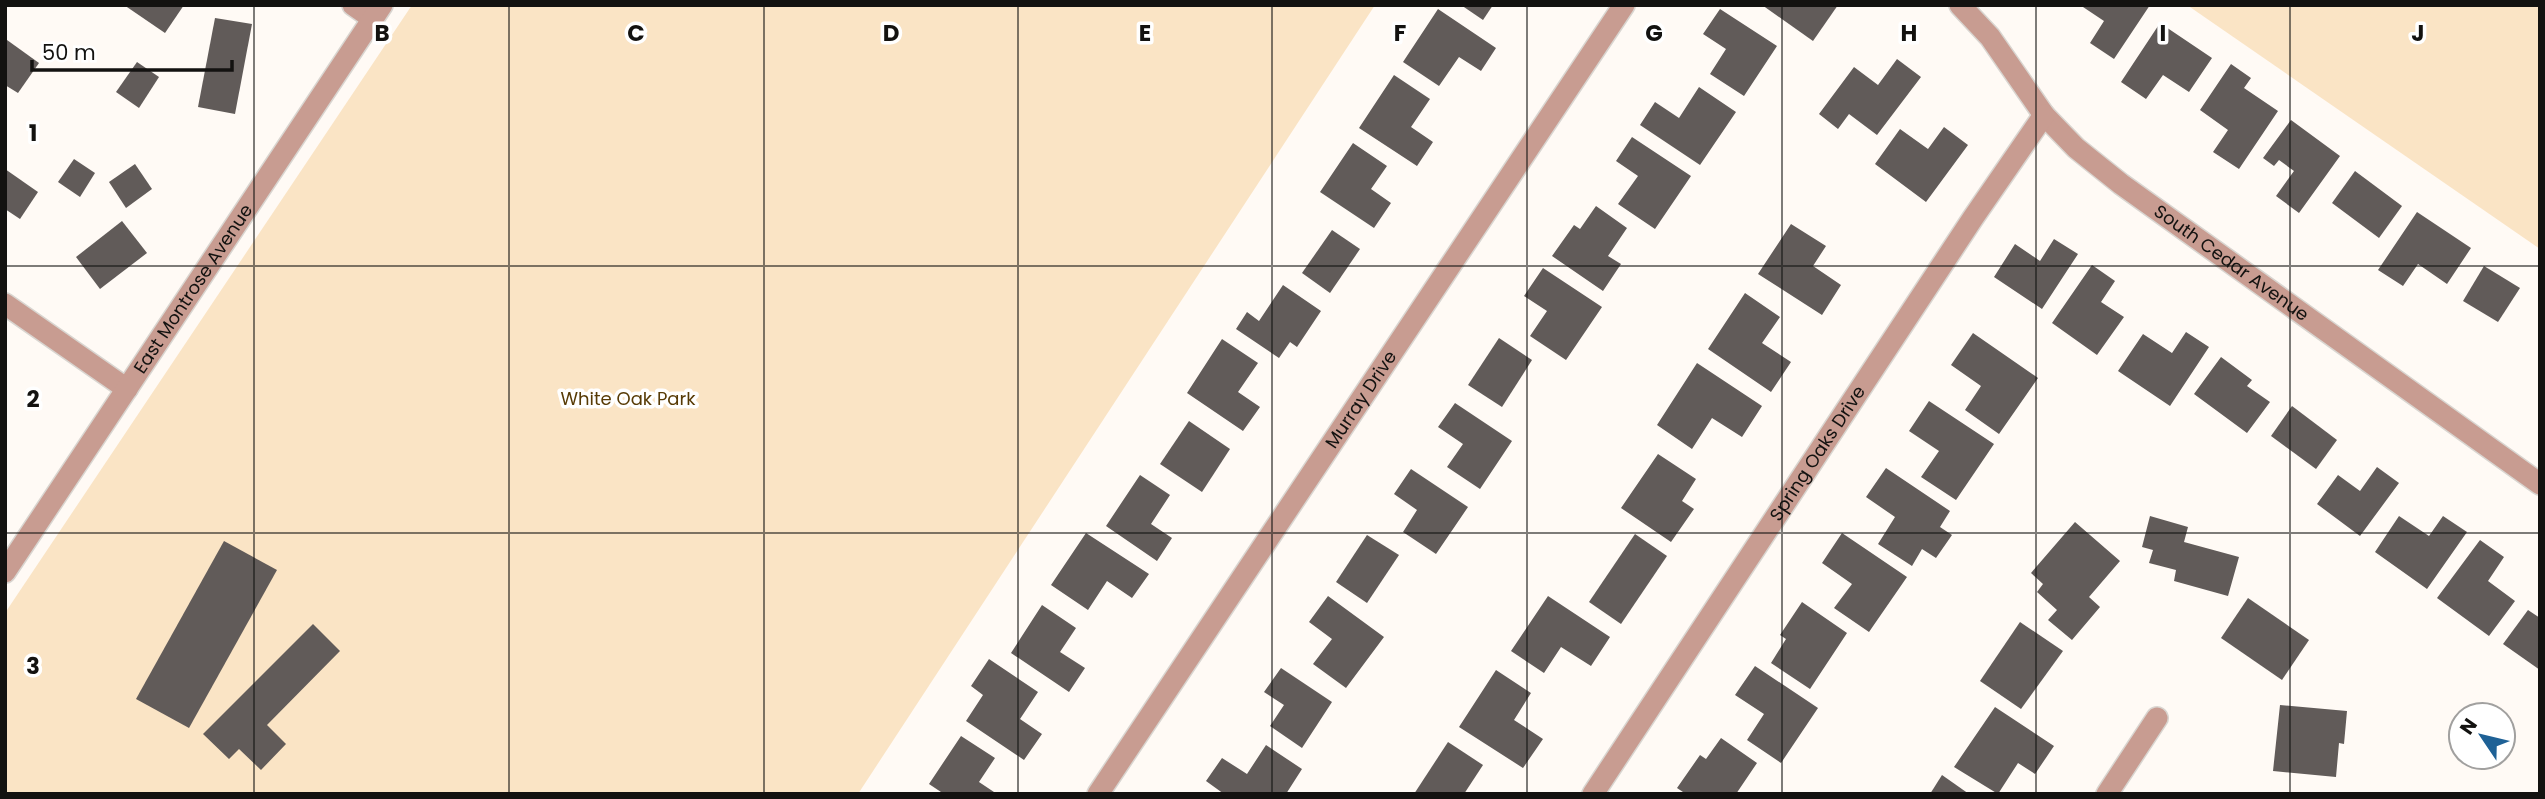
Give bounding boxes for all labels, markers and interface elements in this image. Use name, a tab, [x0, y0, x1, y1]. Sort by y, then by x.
text: B	[374, 17, 390, 49]
text: C	[627, 17, 645, 49]
text: D	[883, 17, 899, 49]
text: E	[1139, 17, 1151, 49]
text: F	[1394, 17, 1406, 49]
text: G	[1645, 17, 1663, 49]
text: H	[1901, 17, 1917, 49]
text: I	[2160, 17, 2166, 49]
text: J	[2411, 17, 2425, 49]
scale bar	[32, 28, 231, 72]
text: 50 m	[42, 38, 96, 67]
text: 1	[29, 117, 37, 149]
street label: East Montrose Avenue	[127, 199, 258, 378]
street label: South Cedar Avenue	[2149, 199, 2314, 327]
street label: Murray Drive	[1319, 345, 1402, 453]
street label: Spring Oaks Drive	[1763, 381, 1871, 526]
text: 2	[26, 383, 40, 415]
park label: White Oak Park	[561, 386, 696, 411]
text: 3	[26, 650, 40, 682]
north arrow	[2447, 701, 2517, 771]
text: N	[2453, 713, 2484, 740]

